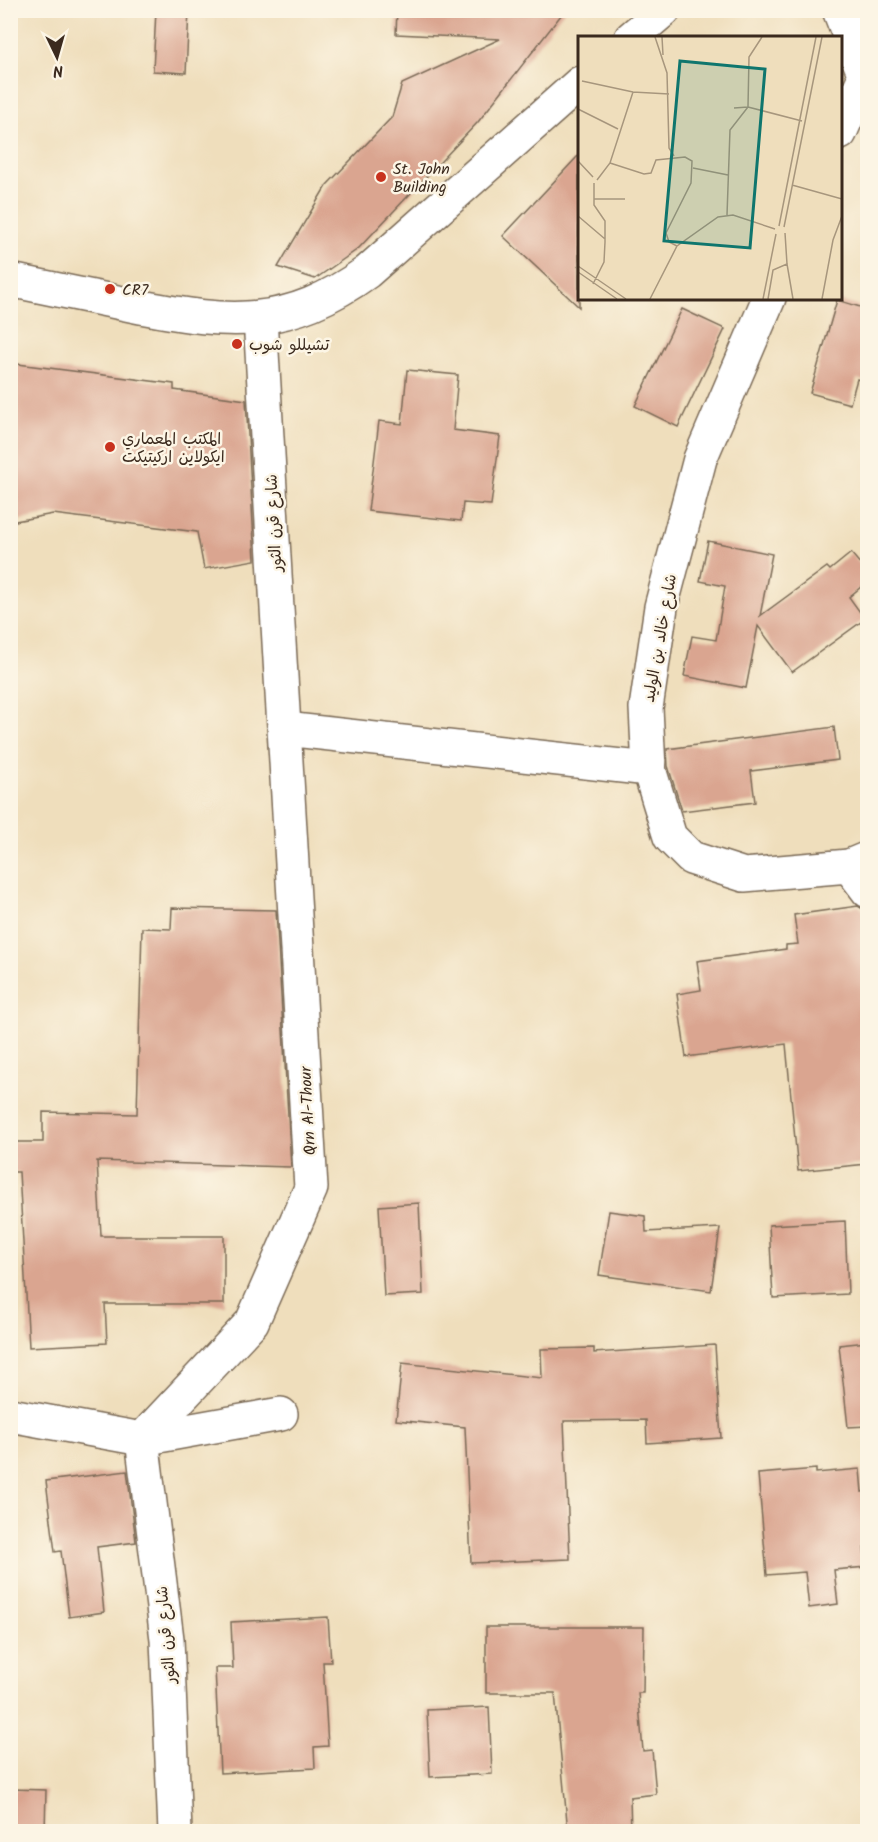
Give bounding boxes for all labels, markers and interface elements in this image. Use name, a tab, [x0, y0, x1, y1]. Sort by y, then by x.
north arrow	[27, 27, 87, 87]
inset map	[578, 36, 842, 300]
text: N	[52, 58, 64, 83]
place label: St. John Building	[393, 157, 450, 200]
marker: St. John Building	[374, 170, 388, 184]
place label: CR7	[122, 278, 149, 303]
marker: CR7	[103, 282, 117, 296]
place label: تشيللو شوب	[249, 333, 330, 358]
marker: تشيللو شوب	[230, 337, 244, 351]
place label: المكتب المعماري ايكولاين اركيتيكت	[122, 427, 225, 470]
marker: المكتب المعماري ايكولاين اركيتيكت	[103, 440, 117, 454]
street label: شارع قرن الثور	[259, 473, 290, 574]
street label: شارع خالد بن الوليد	[637, 572, 684, 704]
street label: Qrn Al-Thour	[294, 1064, 323, 1156]
street label: شارع قرن الثور	[150, 1585, 183, 1687]

